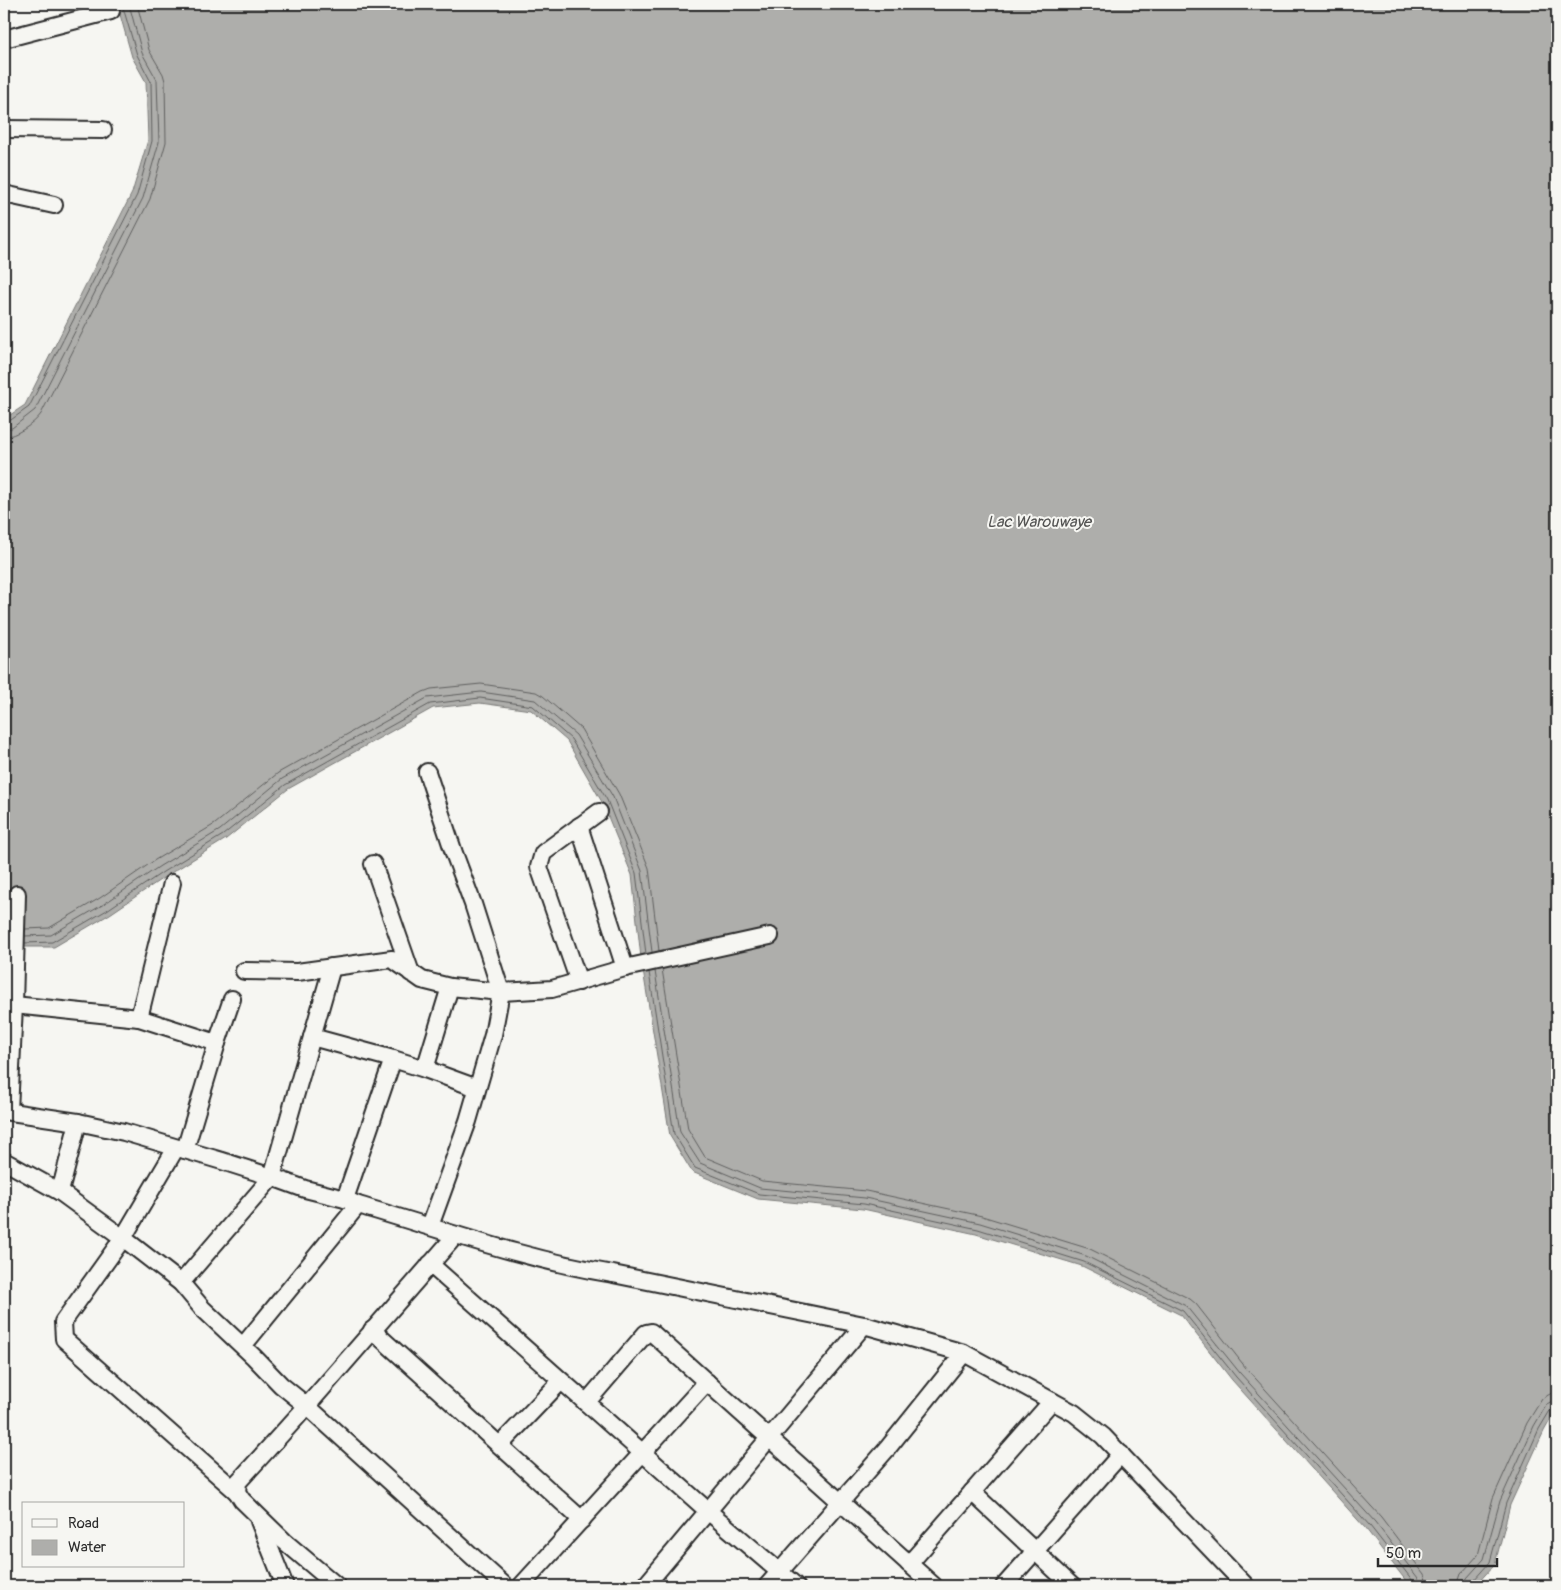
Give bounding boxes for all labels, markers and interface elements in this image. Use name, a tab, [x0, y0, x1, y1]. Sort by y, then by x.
water label: Lac Warouwaye	[987, 512, 1093, 532]
legend	[22, 1502, 185, 1568]
text: Road	[68, 1514, 99, 1533]
scale bar	[1378, 1535, 1497, 1567]
text: Water	[68, 1538, 107, 1557]
text: 50 m	[1386, 1544, 1421, 1563]

